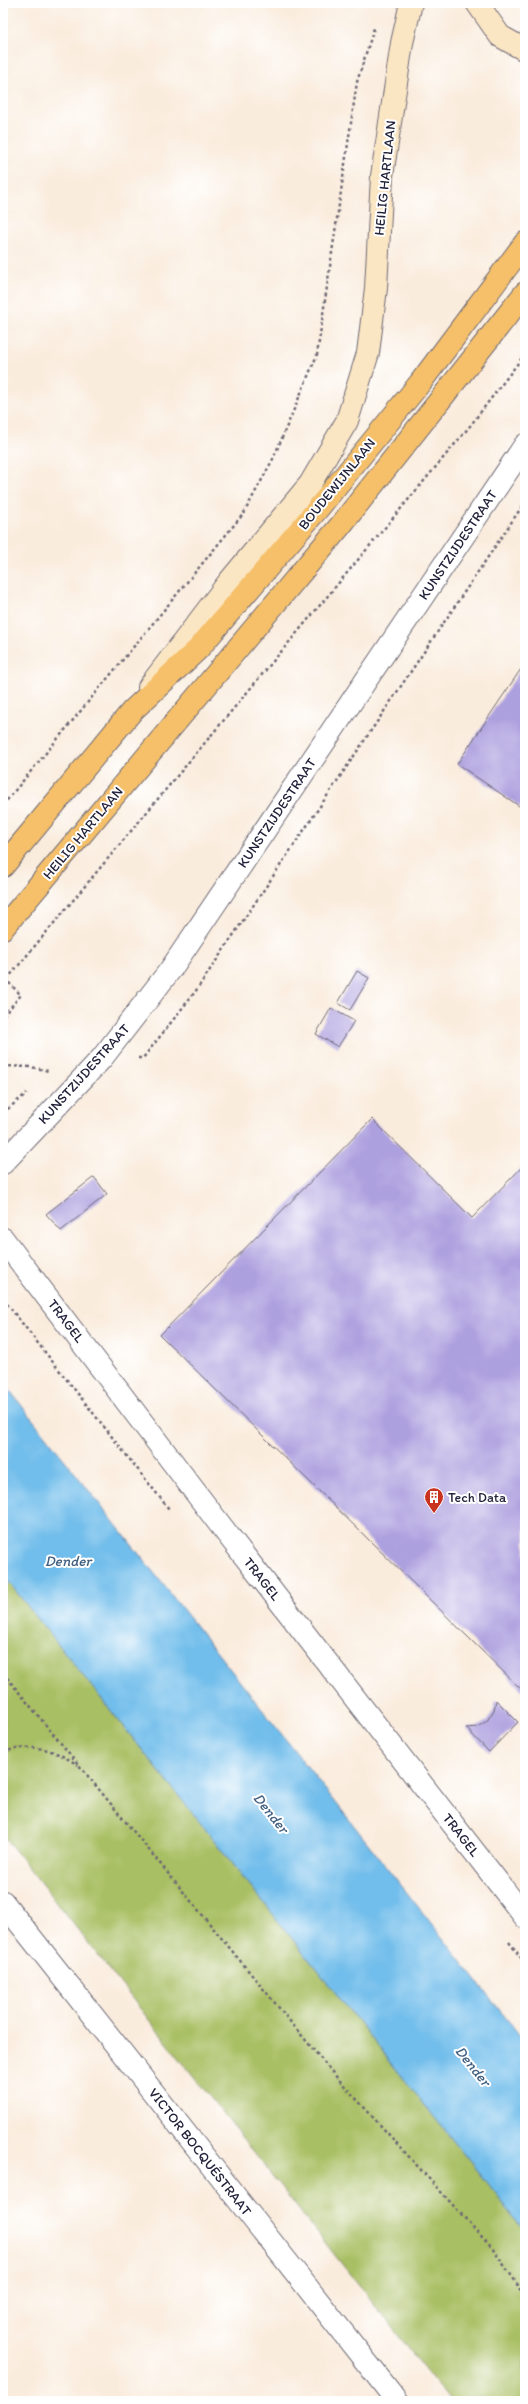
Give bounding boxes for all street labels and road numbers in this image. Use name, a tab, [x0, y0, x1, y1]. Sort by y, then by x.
street label: HEILIG HARTLAAN	[370, 120, 400, 236]
street label: BOUDEWIJNLAAN	[295, 435, 379, 533]
street label: KUNSTZIJDESTRAAT	[415, 487, 501, 603]
street label: KUNSTZIJDESTRAAT	[234, 755, 320, 871]
street label: HEILIG HARTLAAN	[39, 783, 127, 883]
street label: KUNSTZIJDESTRAAT	[35, 1020, 134, 1128]
street label: TRAGEL	[44, 1296, 88, 1346]
street label: TRAGEL	[240, 1554, 284, 1604]
street label: TRAGEL	[439, 1810, 483, 1860]
street label: VICTOR BOCQUÉSTRAAT	[145, 2085, 255, 2219]

